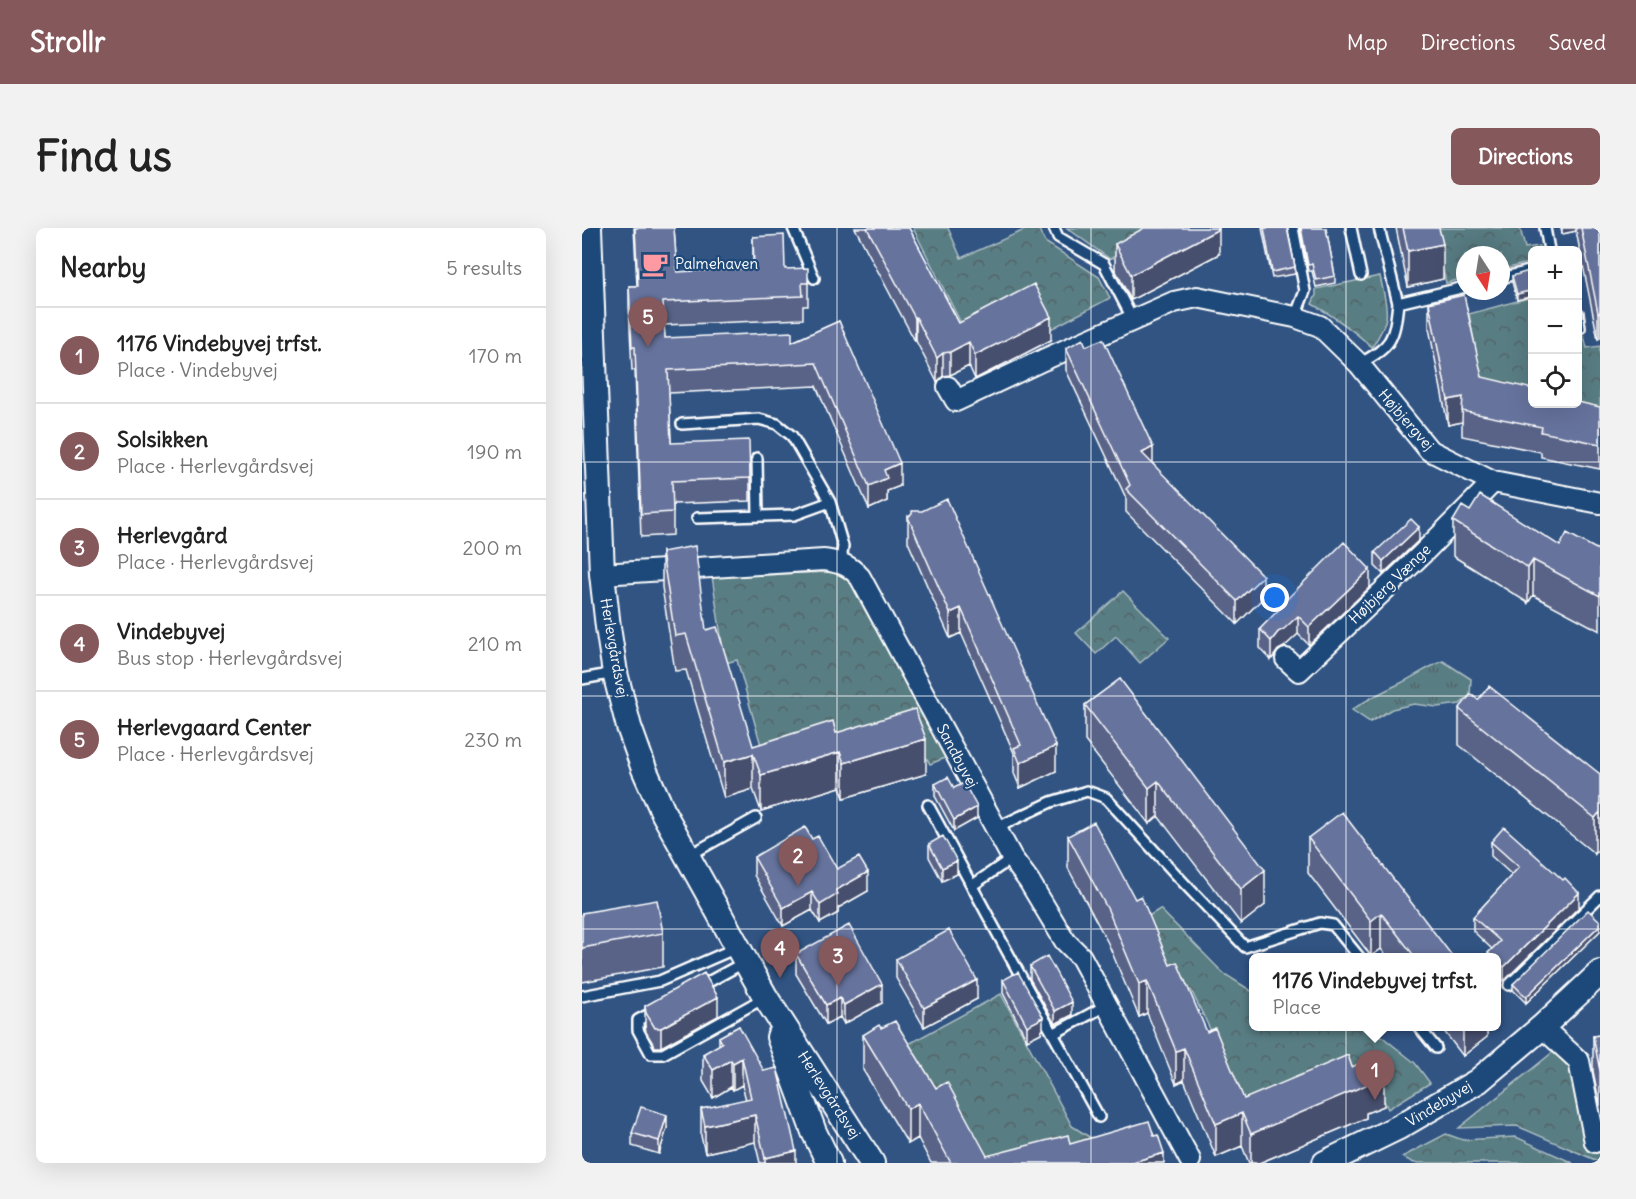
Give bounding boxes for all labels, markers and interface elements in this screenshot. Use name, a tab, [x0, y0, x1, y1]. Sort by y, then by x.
text: Strollr	[30, 24, 105, 60]
text: Map	[1347, 29, 1388, 56]
text: Directions	[1421, 29, 1515, 56]
text: Saved	[1548, 29, 1606, 56]
button: Directions	[1451, 128, 1600, 185]
text: Find us	[36, 130, 172, 182]
north arrow	[1456, 246, 1510, 300]
map controls	[1528, 246, 1582, 408]
button: +	[1528, 246, 1582, 300]
cafe icon: Palmehaven	[640, 249, 670, 279]
text: Nearby	[60, 251, 146, 284]
place label: Palmehaven	[675, 254, 758, 273]
text: 5 results	[446, 255, 522, 280]
pin: 5	[628, 298, 668, 347]
button: −	[1528, 300, 1582, 354]
text: 1176 Vindebyvej trfst.	[117, 329, 322, 357]
text: 1	[76, 343, 83, 368]
text: 170 m	[469, 343, 522, 368]
button: locate	[1528, 354, 1582, 408]
text: Place · Vindebyvej	[117, 357, 278, 382]
street label: Højbjergvej	[1375, 385, 1438, 454]
text: Solsikken	[117, 425, 208, 453]
text: 2	[74, 439, 85, 464]
text: 190 m	[467, 439, 522, 464]
text: Place · Herlevgårdsvej	[117, 453, 314, 478]
text: Herlevgård	[117, 521, 227, 549]
text: 3	[74, 535, 85, 560]
text: 200 m	[462, 535, 522, 560]
street label: Højbjerg Vænge	[1345, 540, 1435, 628]
text: Place · Herlevgårdsvej	[117, 549, 314, 574]
your location	[1260, 583, 1289, 612]
street label: Herlevgårdsvej	[596, 597, 633, 699]
text: Vindebyvej	[117, 617, 225, 645]
text: 4	[74, 631, 85, 656]
text: 210 m	[468, 631, 522, 656]
text: Bus stop · Herlevgårdsvej	[117, 645, 342, 670]
text: Herlevgaard Center	[117, 713, 311, 741]
street label: Sandbyvej	[933, 720, 982, 791]
text: 5	[74, 727, 85, 752]
text: 230 m	[464, 727, 522, 752]
text: Place · Herlevgårdsvej	[117, 741, 314, 766]
pin: 2	[778, 836, 818, 886]
pin: 4	[760, 928, 800, 978]
pin: 3	[818, 936, 858, 986]
popup	[1249, 953, 1501, 1031]
text: 1176 Vindebyvej trfst.	[1273, 966, 1477, 994]
text: Place	[1273, 994, 1321, 1019]
street label: Herlevgårdsvej	[794, 1047, 865, 1142]
pin: 1	[1356, 1050, 1394, 1100]
street label: Vindebyvej	[1402, 1076, 1475, 1131]

